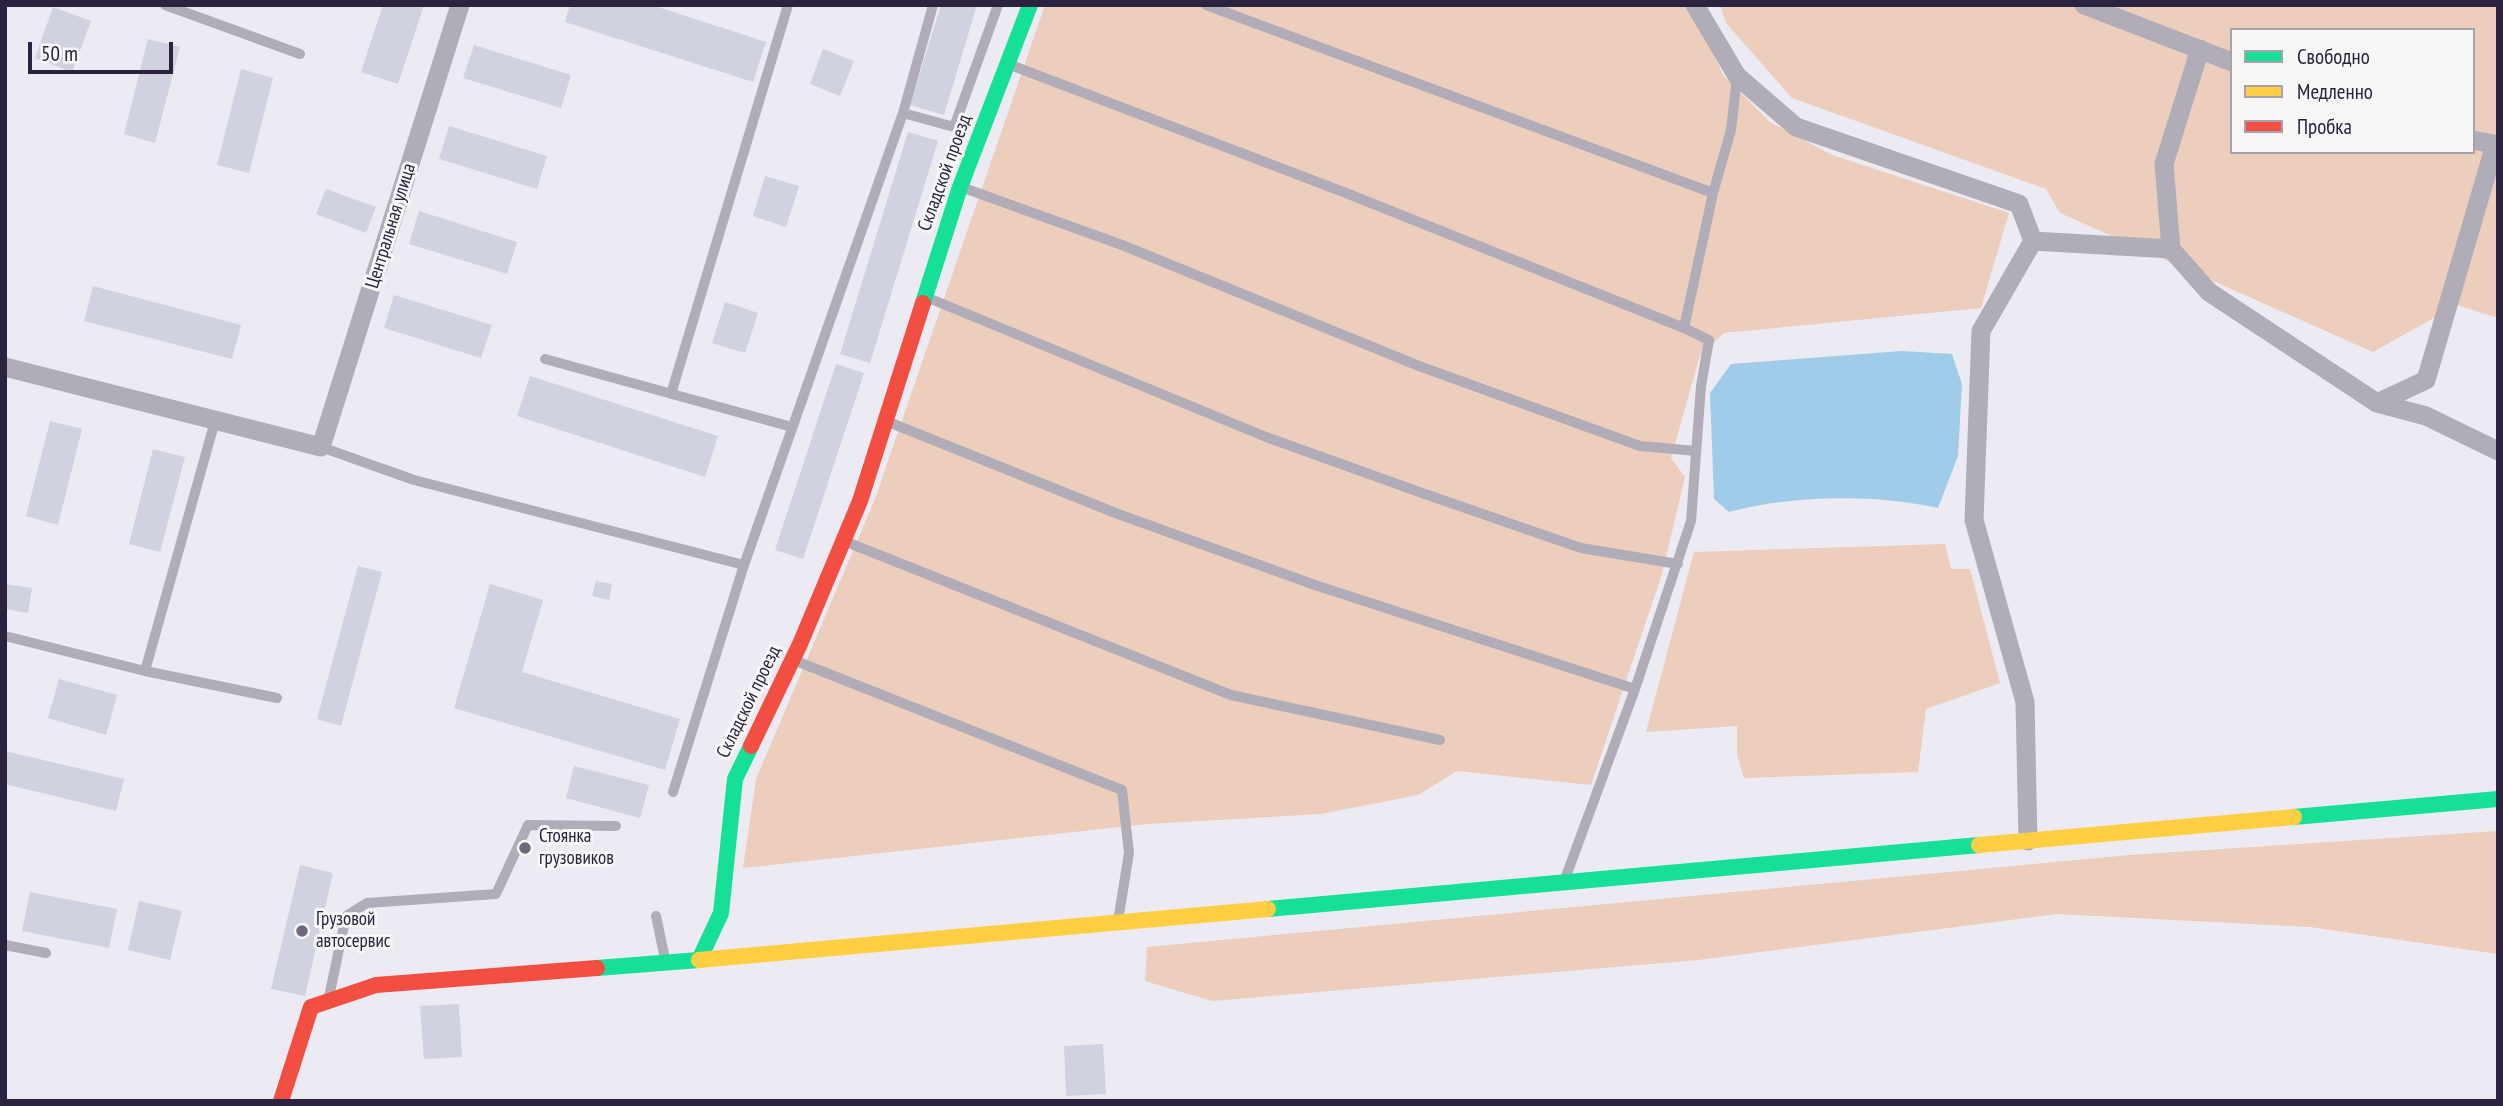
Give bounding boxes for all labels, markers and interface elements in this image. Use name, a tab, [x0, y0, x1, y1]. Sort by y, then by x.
scale bar	[32, 28, 177, 72]
legend	[2230, 28, 2475, 154]
text: 50 m	[41, 40, 78, 67]
text: Свободно	[2297, 43, 2370, 70]
text: Медленно	[2297, 78, 2373, 105]
street label: Складской проезд	[913, 112, 977, 234]
text: Пробка	[2297, 113, 2352, 140]
street label: Центральная улица	[361, 161, 421, 291]
street label: Складской проезд	[712, 642, 786, 762]
place label: Стоянка грузовиков	[539, 826, 614, 870]
marker: Стоянка грузовиков	[517, 840, 533, 856]
place label: Грузовой автосервис	[316, 909, 391, 953]
marker: Грузовой автосервис	[294, 923, 310, 939]

